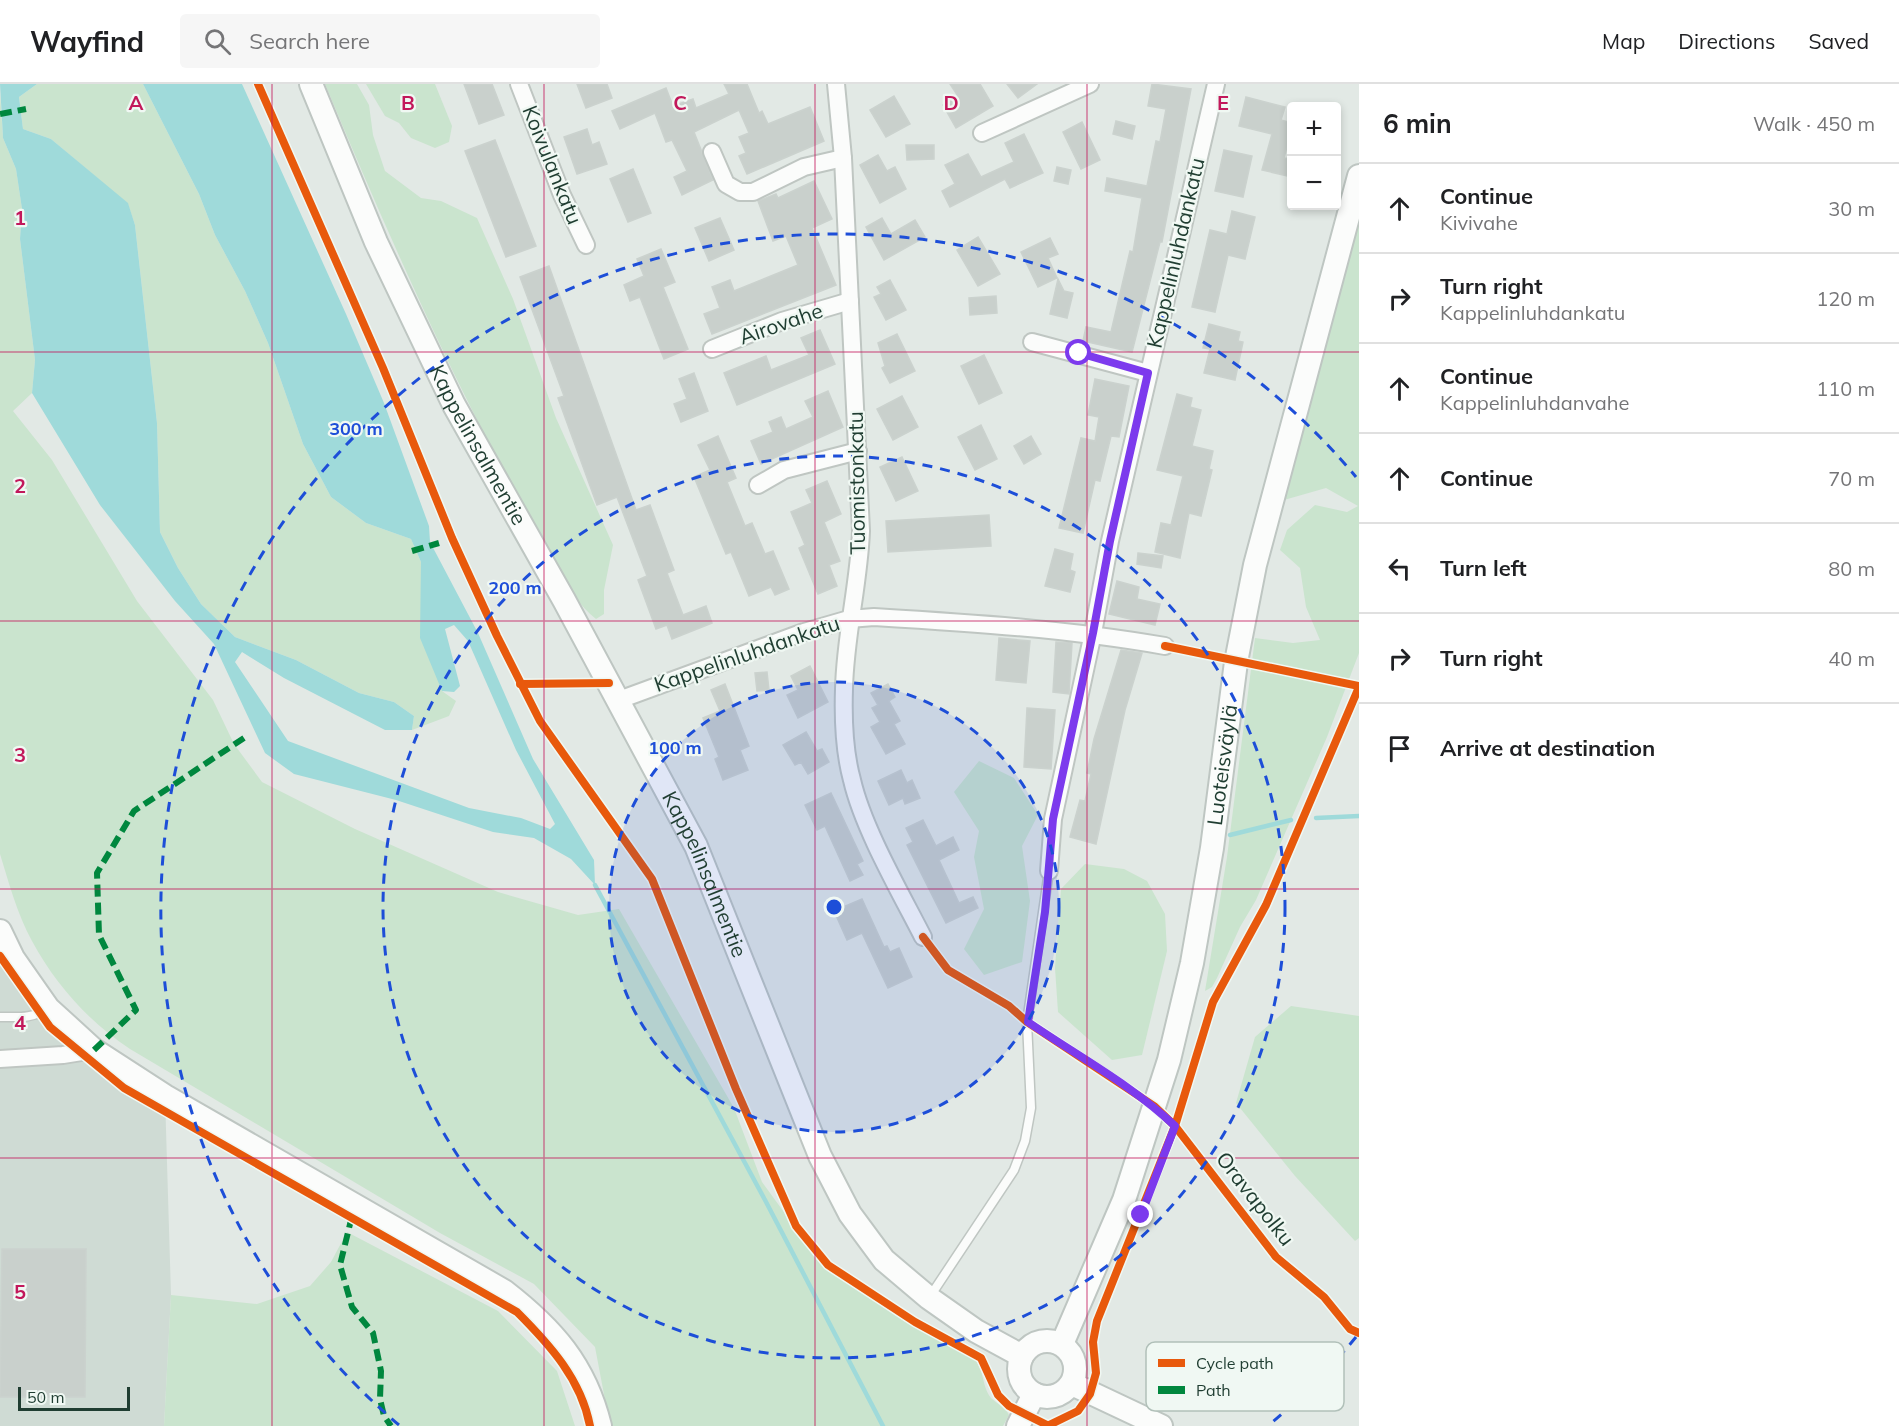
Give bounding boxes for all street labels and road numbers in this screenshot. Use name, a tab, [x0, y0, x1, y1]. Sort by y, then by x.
street label: Koivulankatu	[517, 101, 589, 228]
street label: Kappelinluhdankatu	[1140, 155, 1210, 350]
street label: Airovahe	[735, 297, 826, 350]
street label: Kappelinsalmentie	[425, 360, 533, 529]
street label: Tuomistonkatu	[842, 411, 870, 555]
street label: Kappelinluhdankatu	[650, 609, 843, 697]
street label: Luoteisväylä	[1201, 703, 1242, 827]
street label: Kappelinsalmentie	[657, 786, 753, 961]
street label: Oravapolku	[1211, 1146, 1301, 1251]

